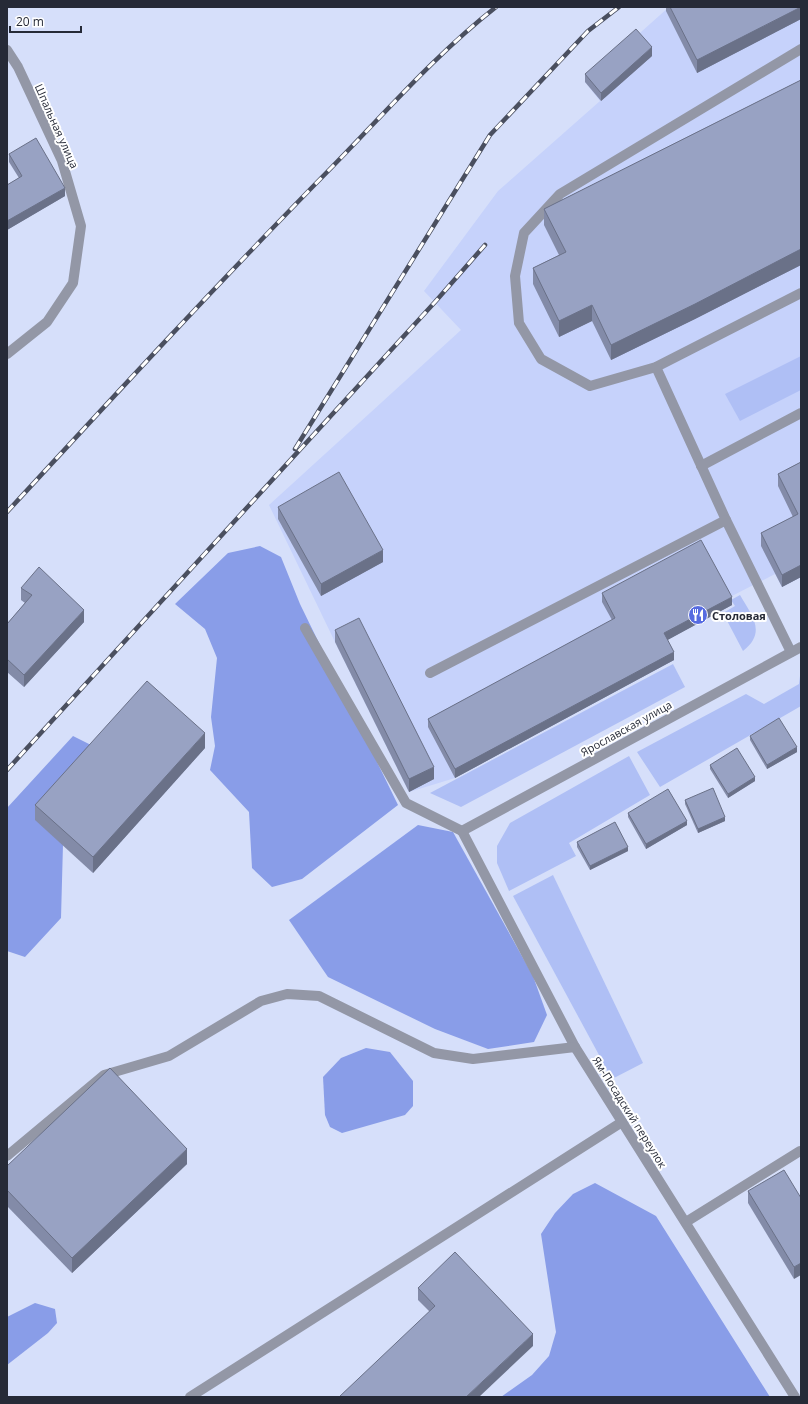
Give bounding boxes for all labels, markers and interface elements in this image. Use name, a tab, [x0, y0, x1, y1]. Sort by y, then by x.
scale bar	[10, 8, 81, 34]
text: 20 m	[16, 13, 44, 30]
street label: Шпальная улица	[32, 81, 82, 171]
restaurant icon: Столовая	[687, 604, 709, 626]
place label: Столовая	[712, 608, 766, 623]
street label: Ярославская улица	[578, 697, 674, 759]
street label: Ям-Посадский переулок	[590, 1053, 671, 1171]

